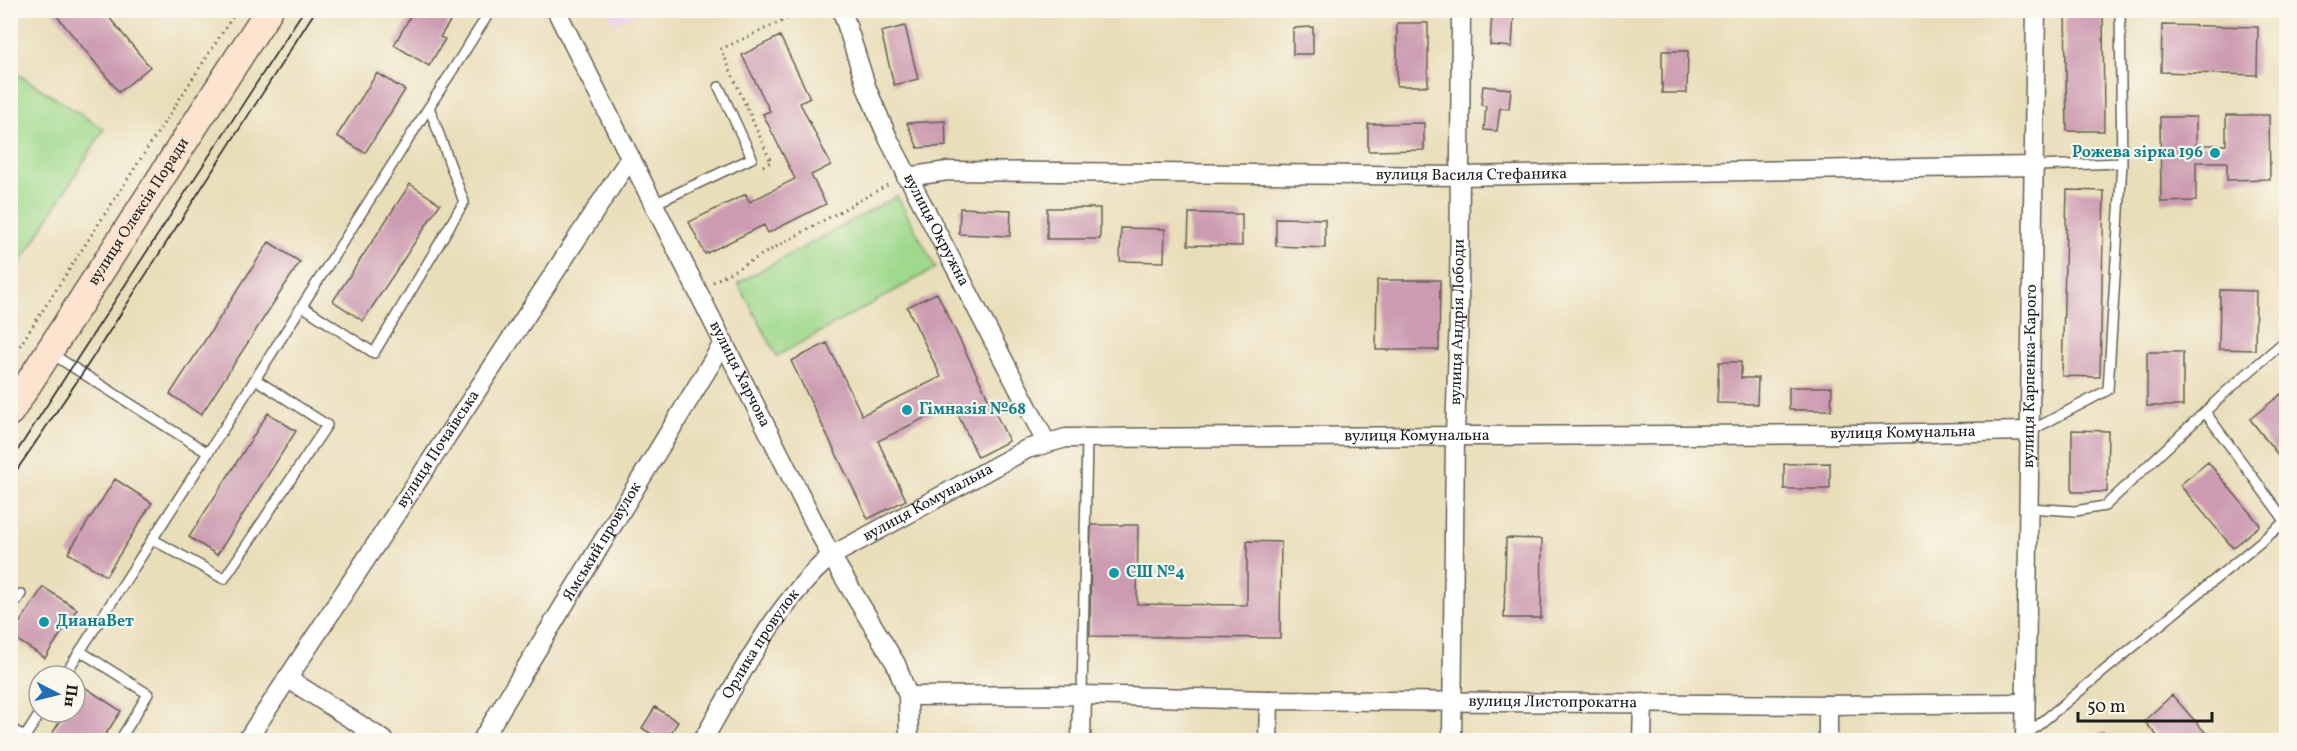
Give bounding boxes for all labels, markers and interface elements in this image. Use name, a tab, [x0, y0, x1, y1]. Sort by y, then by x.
street label: вулиця Олексія Поради	[83, 134, 195, 290]
place label: Рожева зірка 196	[2072, 142, 2203, 164]
marker: Рожева зірка 196	[2208, 146, 2222, 160]
street label: вулиця Василя Стефаника	[1376, 163, 1567, 187]
street label: вулиця Окружна	[898, 170, 974, 290]
street label: вулиця Андрія Лободи	[1445, 239, 1471, 406]
street label: вулиця Карпенка-Карого	[2018, 284, 2043, 468]
street label: вулиця Харчова	[704, 318, 776, 431]
street label: вулиця Почаївська	[391, 386, 485, 513]
place label: Гімназія №68	[919, 399, 1026, 421]
marker: Гімназія №68	[900, 403, 914, 417]
street label: вулиця Комунальна	[1830, 421, 1976, 445]
street label: вулиця Комунальна	[1344, 425, 1490, 448]
street label: вулиця Комунальна	[859, 458, 997, 547]
street label: Ямський провулок	[558, 478, 647, 606]
place label: СШ №4	[1126, 562, 1185, 584]
marker: СШ №4	[1107, 566, 1121, 580]
street label: Орлика провулок	[717, 584, 805, 704]
place label: ДианаВет	[56, 611, 134, 633]
marker: ДианаВет	[37, 615, 51, 629]
north arrow	[27, 664, 87, 724]
text: Пн	[58, 683, 82, 708]
scale bar	[2078, 685, 2212, 723]
street label: вулиця Листопрокатна	[1469, 691, 1637, 714]
text: 50 m	[2087, 695, 2126, 720]

